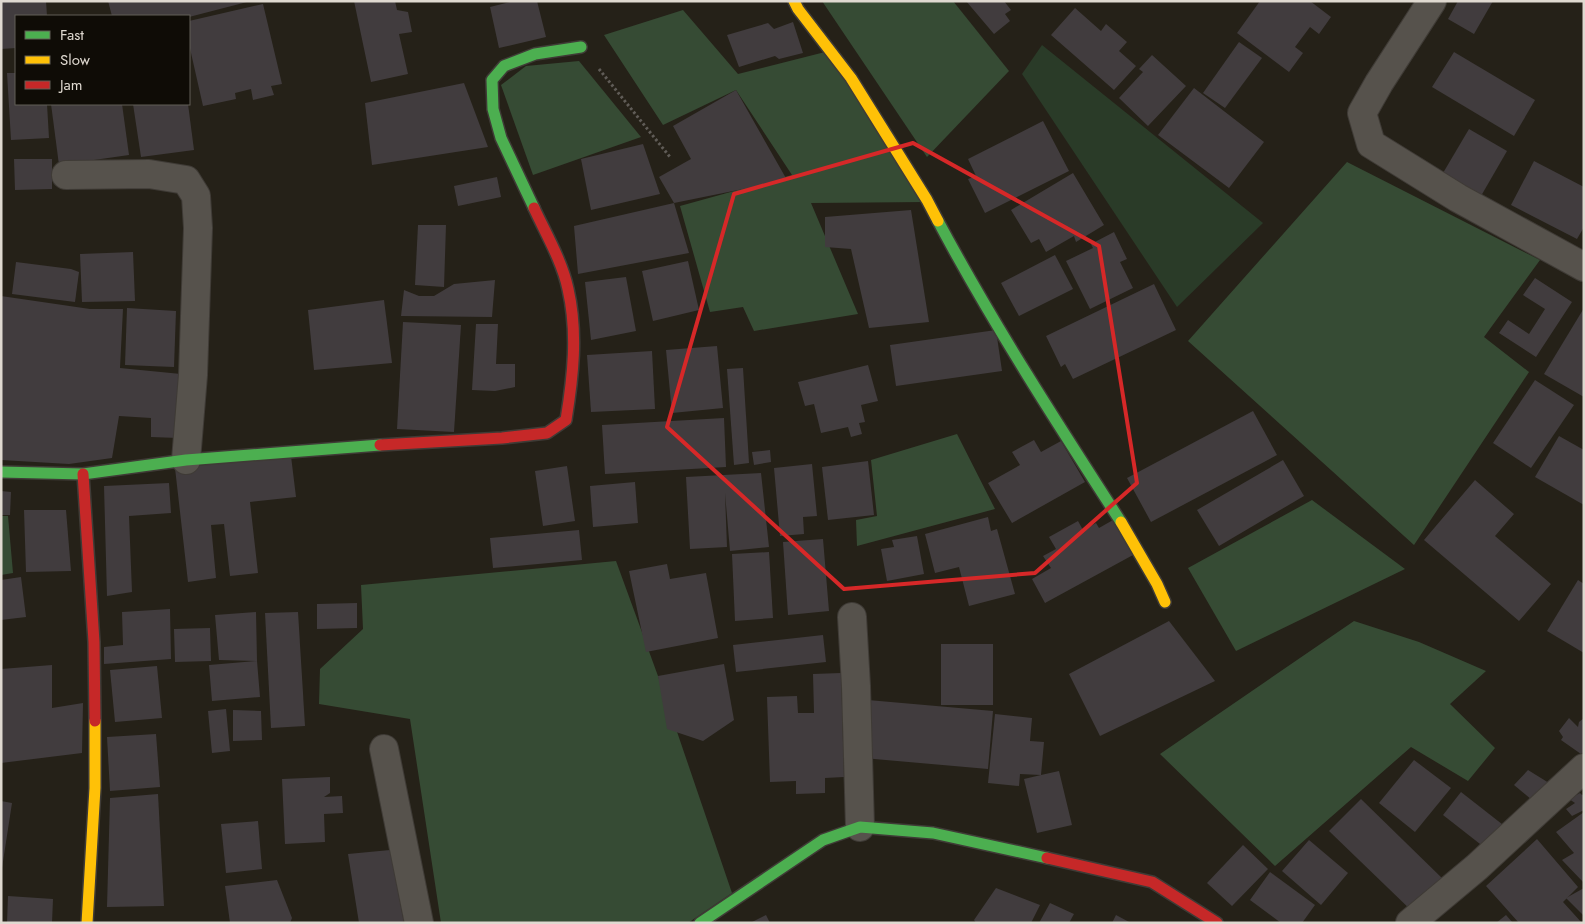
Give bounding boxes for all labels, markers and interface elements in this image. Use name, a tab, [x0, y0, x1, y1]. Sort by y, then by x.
legend	[15, 15, 190, 105]
text: Fast	[60, 24, 84, 46]
text: Slow	[60, 49, 91, 71]
text: Jam	[58, 74, 83, 96]

